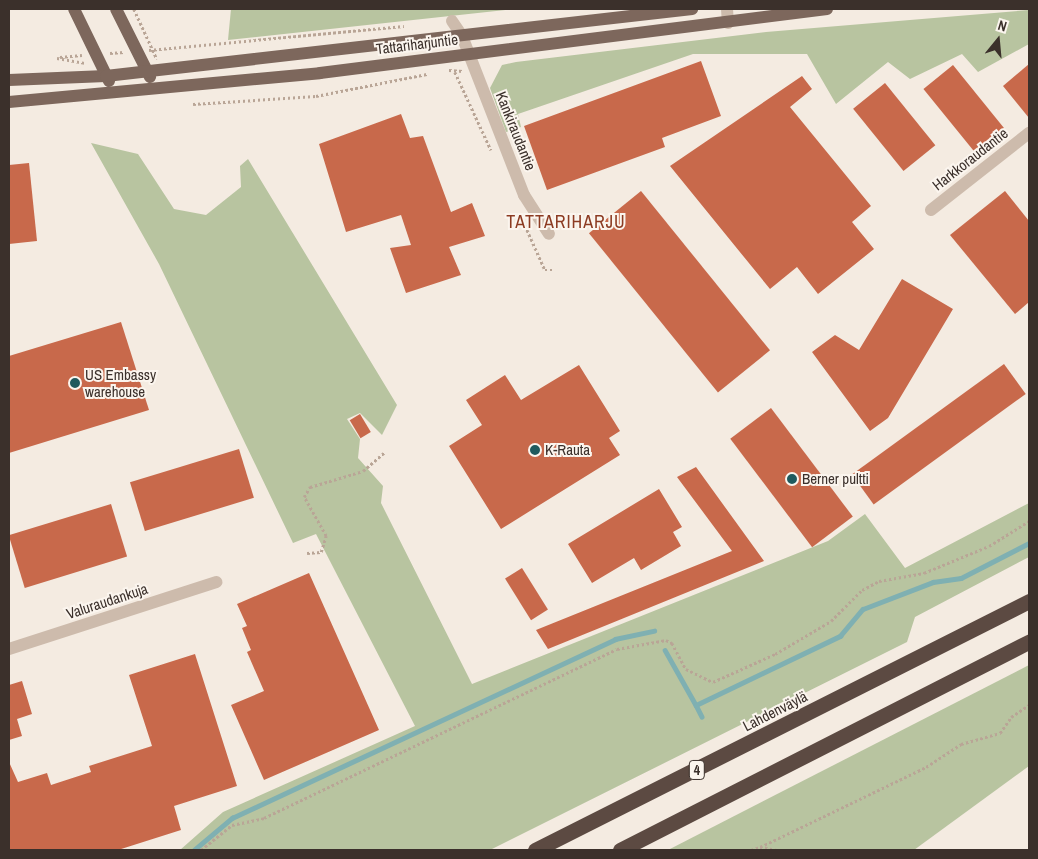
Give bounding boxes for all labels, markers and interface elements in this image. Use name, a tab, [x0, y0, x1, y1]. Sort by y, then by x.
north arrow	[973, 15, 1023, 65]
text: N	[996, 16, 1009, 35]
street label: Tattariharjuntie	[375, 30, 459, 58]
street label: Kankiraudantie	[492, 89, 540, 173]
street label: Harkkoraudantie	[929, 124, 1011, 194]
district label: TATTARIHARJU	[505, 211, 627, 233]
place label: US Embassy warehouse	[85, 365, 156, 400]
marker: US Embassy warehouse	[69, 377, 81, 389]
place label: K-Rauta	[545, 441, 590, 459]
marker: K-Rauta	[529, 444, 541, 456]
place label: Berner pultti	[802, 470, 869, 488]
marker: Berner pultti	[786, 473, 798, 485]
street label: Valuraudankuja	[64, 579, 150, 623]
street label: Lahdenväylä	[740, 687, 810, 735]
road number: 4	[688, 758, 706, 782]

